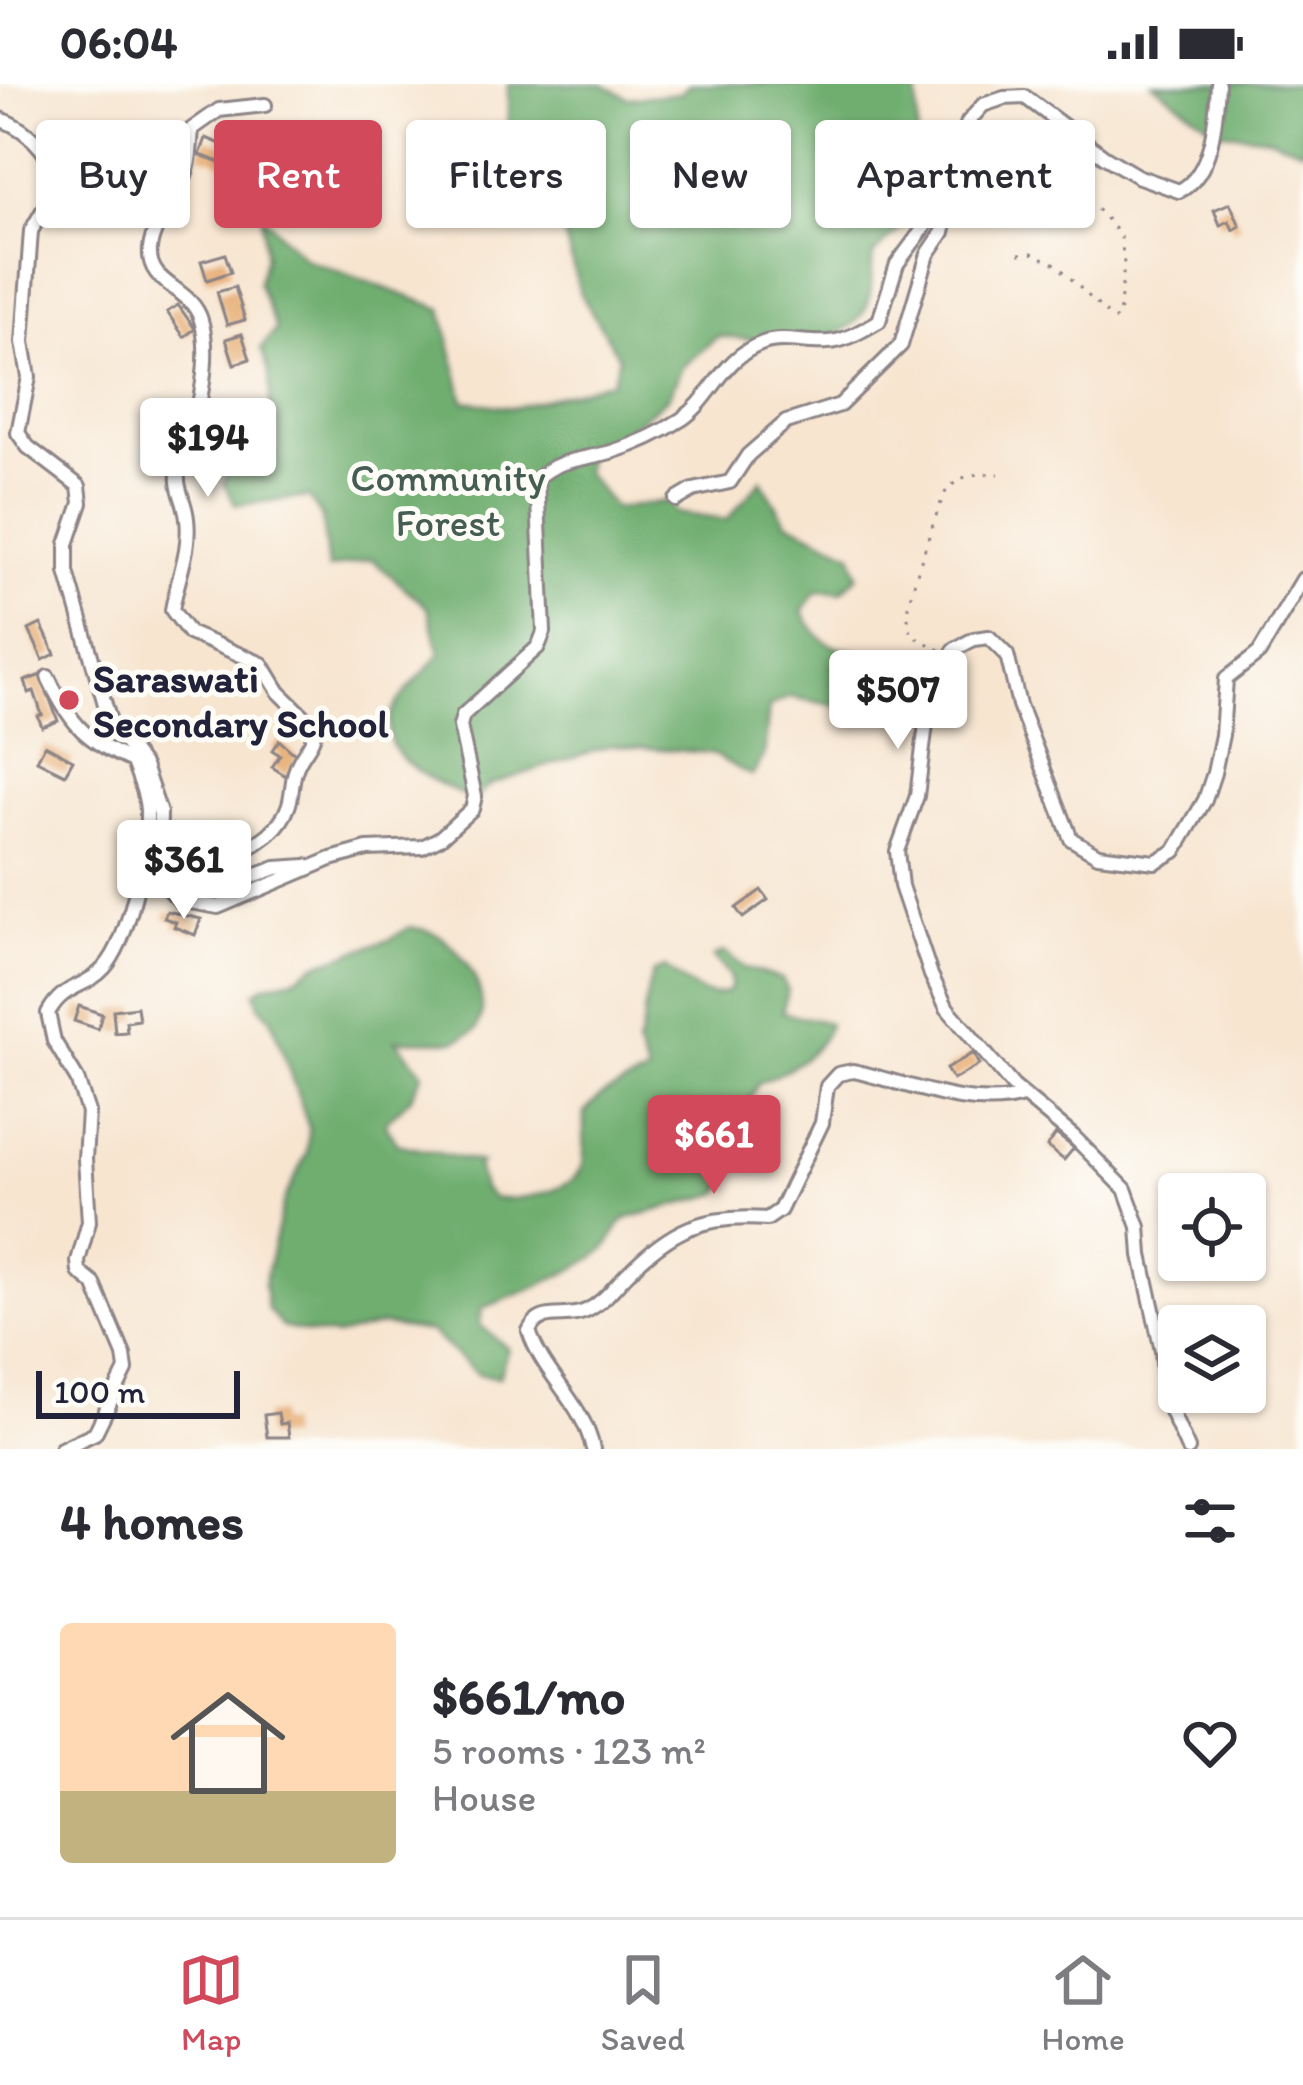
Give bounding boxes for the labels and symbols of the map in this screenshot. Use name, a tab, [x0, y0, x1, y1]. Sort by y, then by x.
pin: $194	[137, 398, 279, 500]
park label: Community Forest	[350, 454, 546, 546]
pin: $507	[827, 650, 969, 752]
place label: Saraswati Secondary School	[93, 655, 389, 747]
marker: Saraswati Secondary School	[56, 687, 82, 713]
pin: $361	[113, 820, 255, 922]
pin: $661	[643, 1095, 785, 1197]
scale bar	[36, 1365, 240, 1418]

